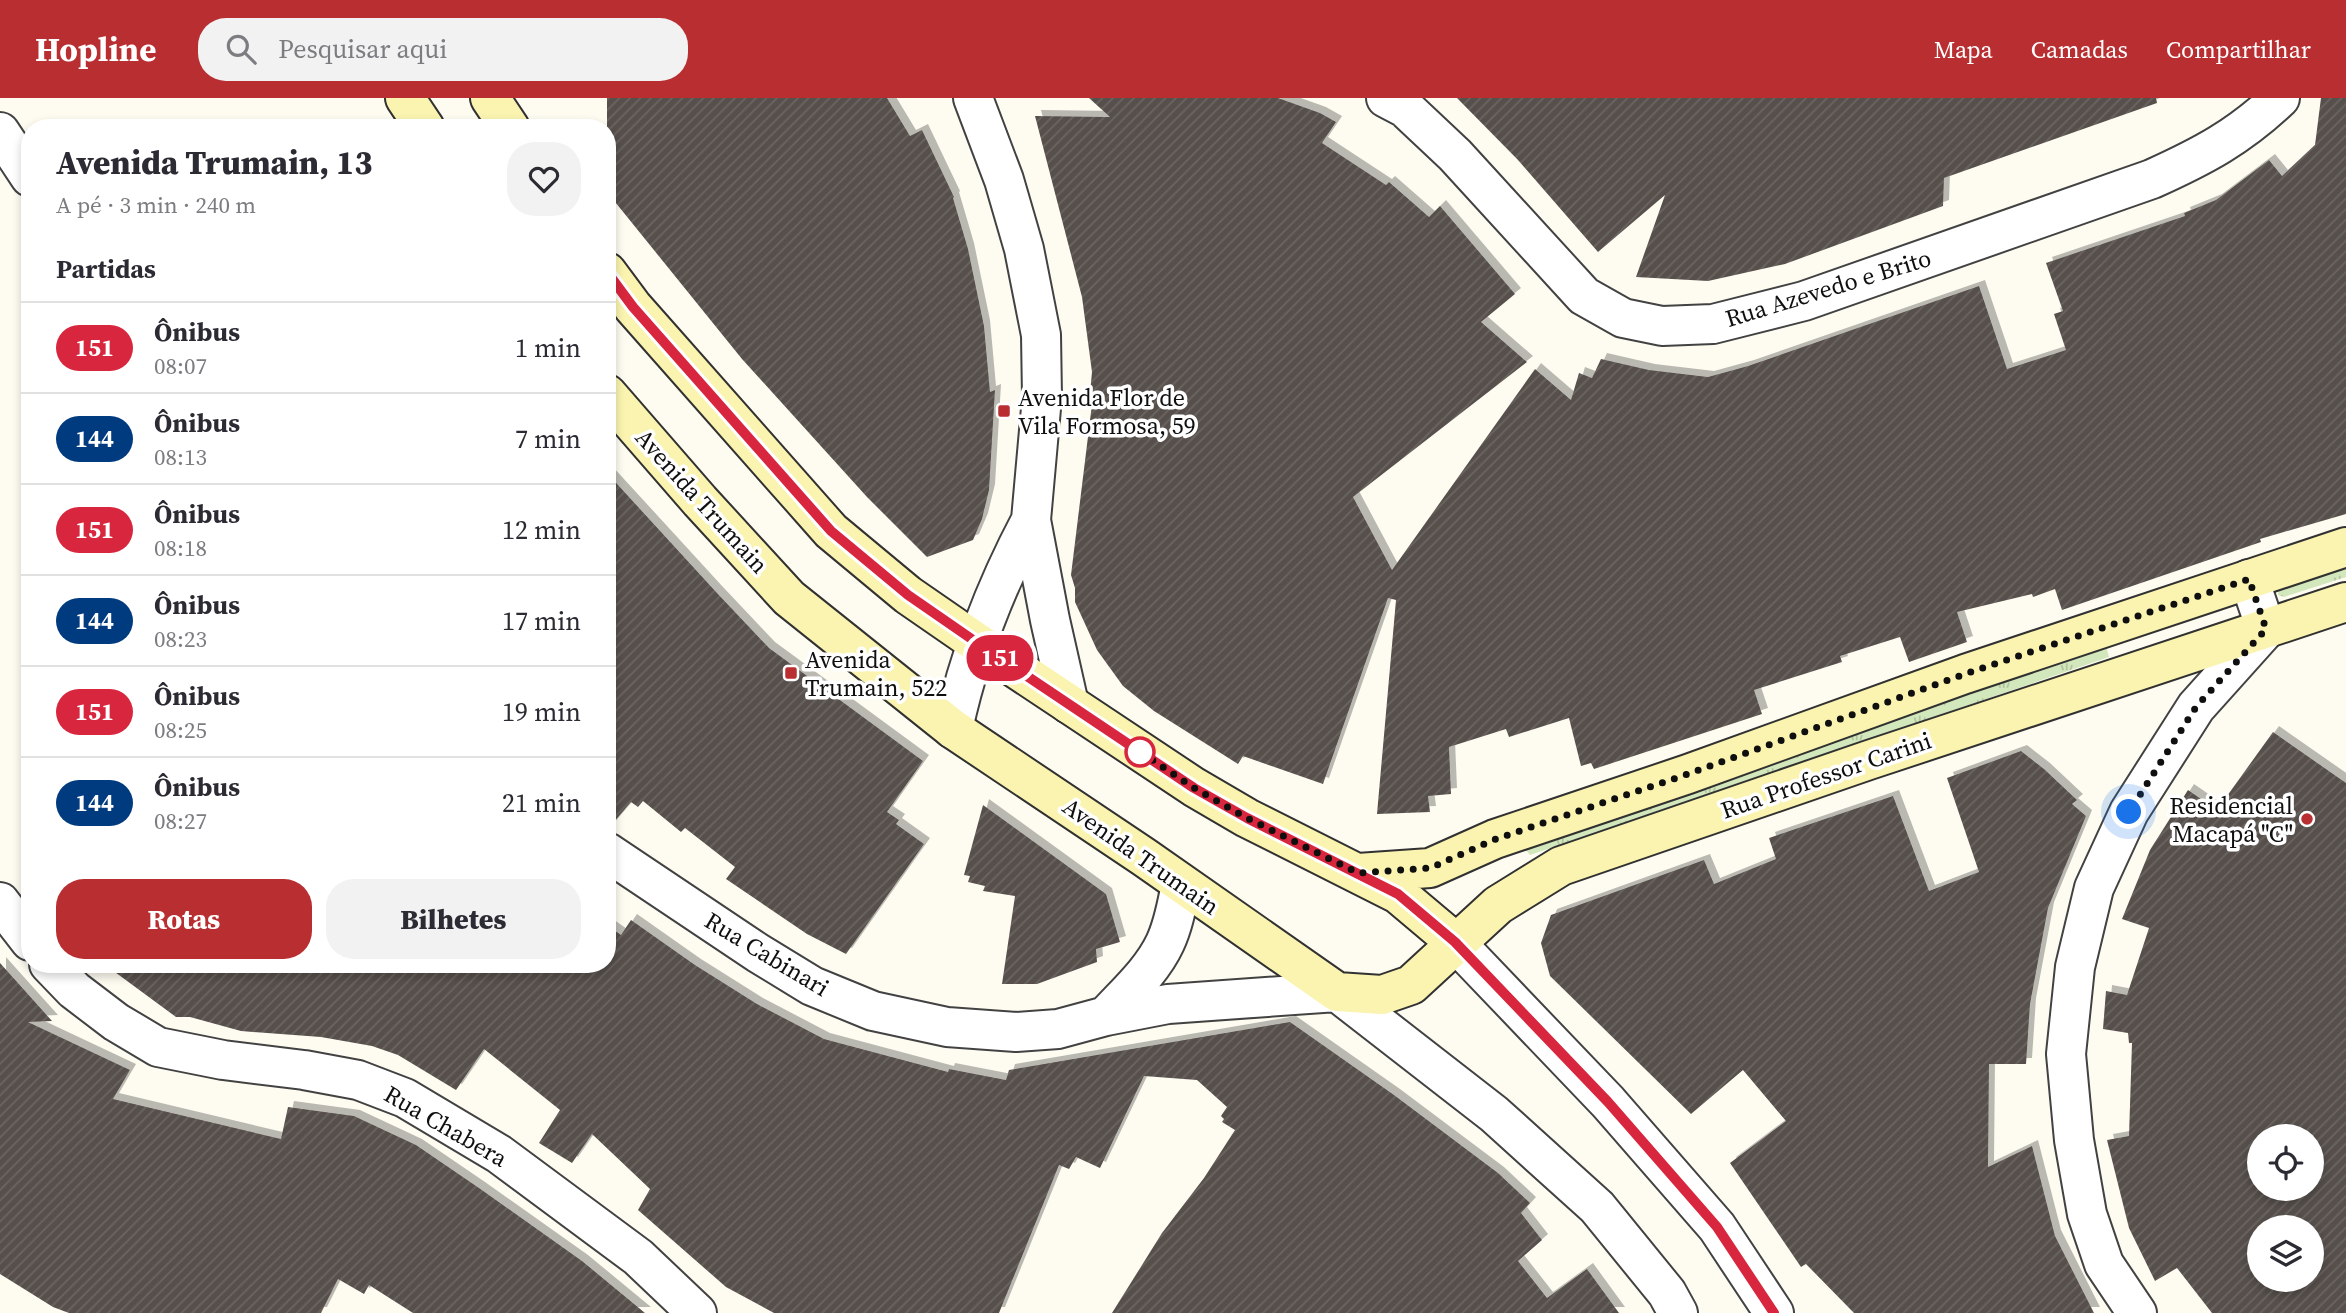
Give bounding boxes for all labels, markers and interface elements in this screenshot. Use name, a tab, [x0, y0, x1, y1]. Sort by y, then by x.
search box	[198, 18, 688, 81]
text: Hopline	[35, 27, 156, 72]
icon: search	[222, 30, 260, 68]
text: Pesquisar aqui	[278, 31, 447, 67]
text: Mapa	[1934, 33, 1993, 66]
text: Camadas	[2031, 33, 2128, 66]
text: Compartilhar	[2166, 33, 2311, 66]
text: Avenida Trumain, 13	[56, 140, 372, 185]
button: heart	[507, 142, 581, 216]
text: A pé · 3 min · 240 m	[56, 189, 256, 221]
street label: Rua Azevedo e Brito	[1721, 241, 1935, 335]
text: Partidas	[56, 251, 156, 287]
text: Ônibus	[154, 314, 240, 350]
text: 1 min	[515, 330, 581, 366]
text: 151	[75, 331, 114, 364]
text: 08:07	[154, 350, 207, 382]
place label: Avenida Flor de Vila Formosa, 59	[1018, 381, 1196, 442]
marker: Avenida Flor de Vila Formosa, 59	[996, 403, 1012, 419]
text: Ônibus	[154, 405, 240, 441]
text: 7 min	[515, 421, 581, 457]
text: 144	[75, 422, 114, 455]
street label: Avenida Trumain	[628, 422, 776, 580]
text: 08:13	[154, 441, 207, 473]
text: Ônibus	[154, 496, 240, 532]
text: 12 min	[502, 512, 581, 548]
text: 151	[75, 513, 114, 546]
text: 08:18	[154, 532, 207, 564]
text: Ônibus	[154, 587, 240, 623]
text: 17 min	[502, 603, 581, 639]
text: 144	[75, 604, 114, 637]
text: 08:23	[154, 623, 207, 655]
line badge: 151	[960, 635, 1040, 681]
text: 151	[980, 641, 1020, 674]
place label: Avenida Trumain, 522	[805, 643, 947, 704]
marker: Avenida Trumain, 522	[783, 665, 799, 681]
text: Ônibus	[154, 678, 240, 714]
text: 19 min	[502, 694, 581, 730]
text: 151	[75, 695, 114, 728]
text: 08:25	[154, 714, 207, 746]
street label: Rua Professor Carini	[1716, 724, 1936, 826]
unlabelled marker	[1125, 737, 1155, 767]
text: Ônibus	[154, 769, 240, 805]
text: 21 min	[502, 785, 581, 821]
text: 144	[75, 786, 114, 819]
place label: Residencial Macapá "C"	[2169, 789, 2293, 850]
street label: Avenida Trumain	[1056, 790, 1226, 922]
your location	[2111, 794, 2146, 829]
text: 08:27	[154, 805, 207, 837]
marker: Residencial Macapá "C"	[2299, 811, 2315, 827]
button: Rotas	[56, 879, 312, 959]
button: Bilhetes	[326, 879, 581, 959]
street label: Rua Cabinari	[699, 904, 835, 1004]
street label: Rua Chabera	[378, 1077, 514, 1175]
map controls	[2247, 1124, 2324, 1292]
button: locate	[2247, 1124, 2324, 1201]
button: layers	[2247, 1215, 2324, 1292]

